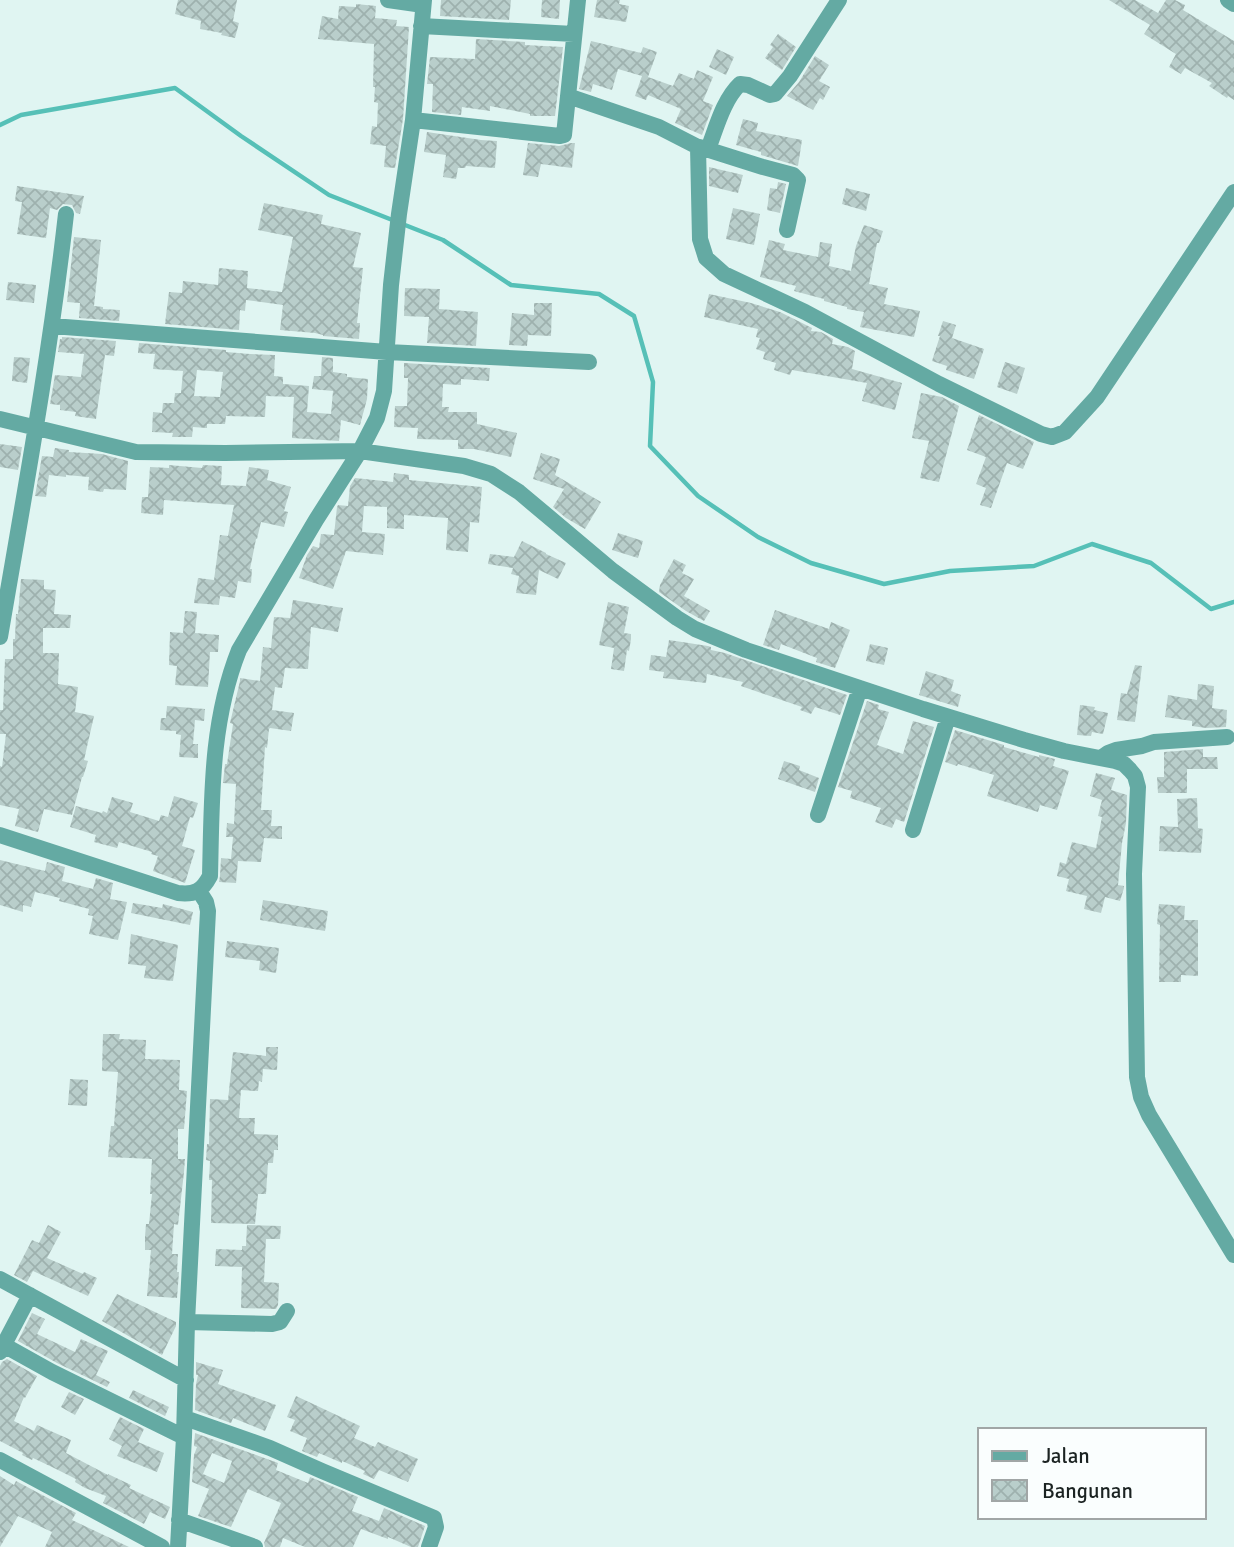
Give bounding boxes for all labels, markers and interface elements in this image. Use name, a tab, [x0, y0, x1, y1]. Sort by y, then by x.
legend	[978, 1428, 1206, 1519]
text: Jalan	[1042, 1443, 1090, 1469]
text: Bangunan	[1042, 1478, 1133, 1504]

